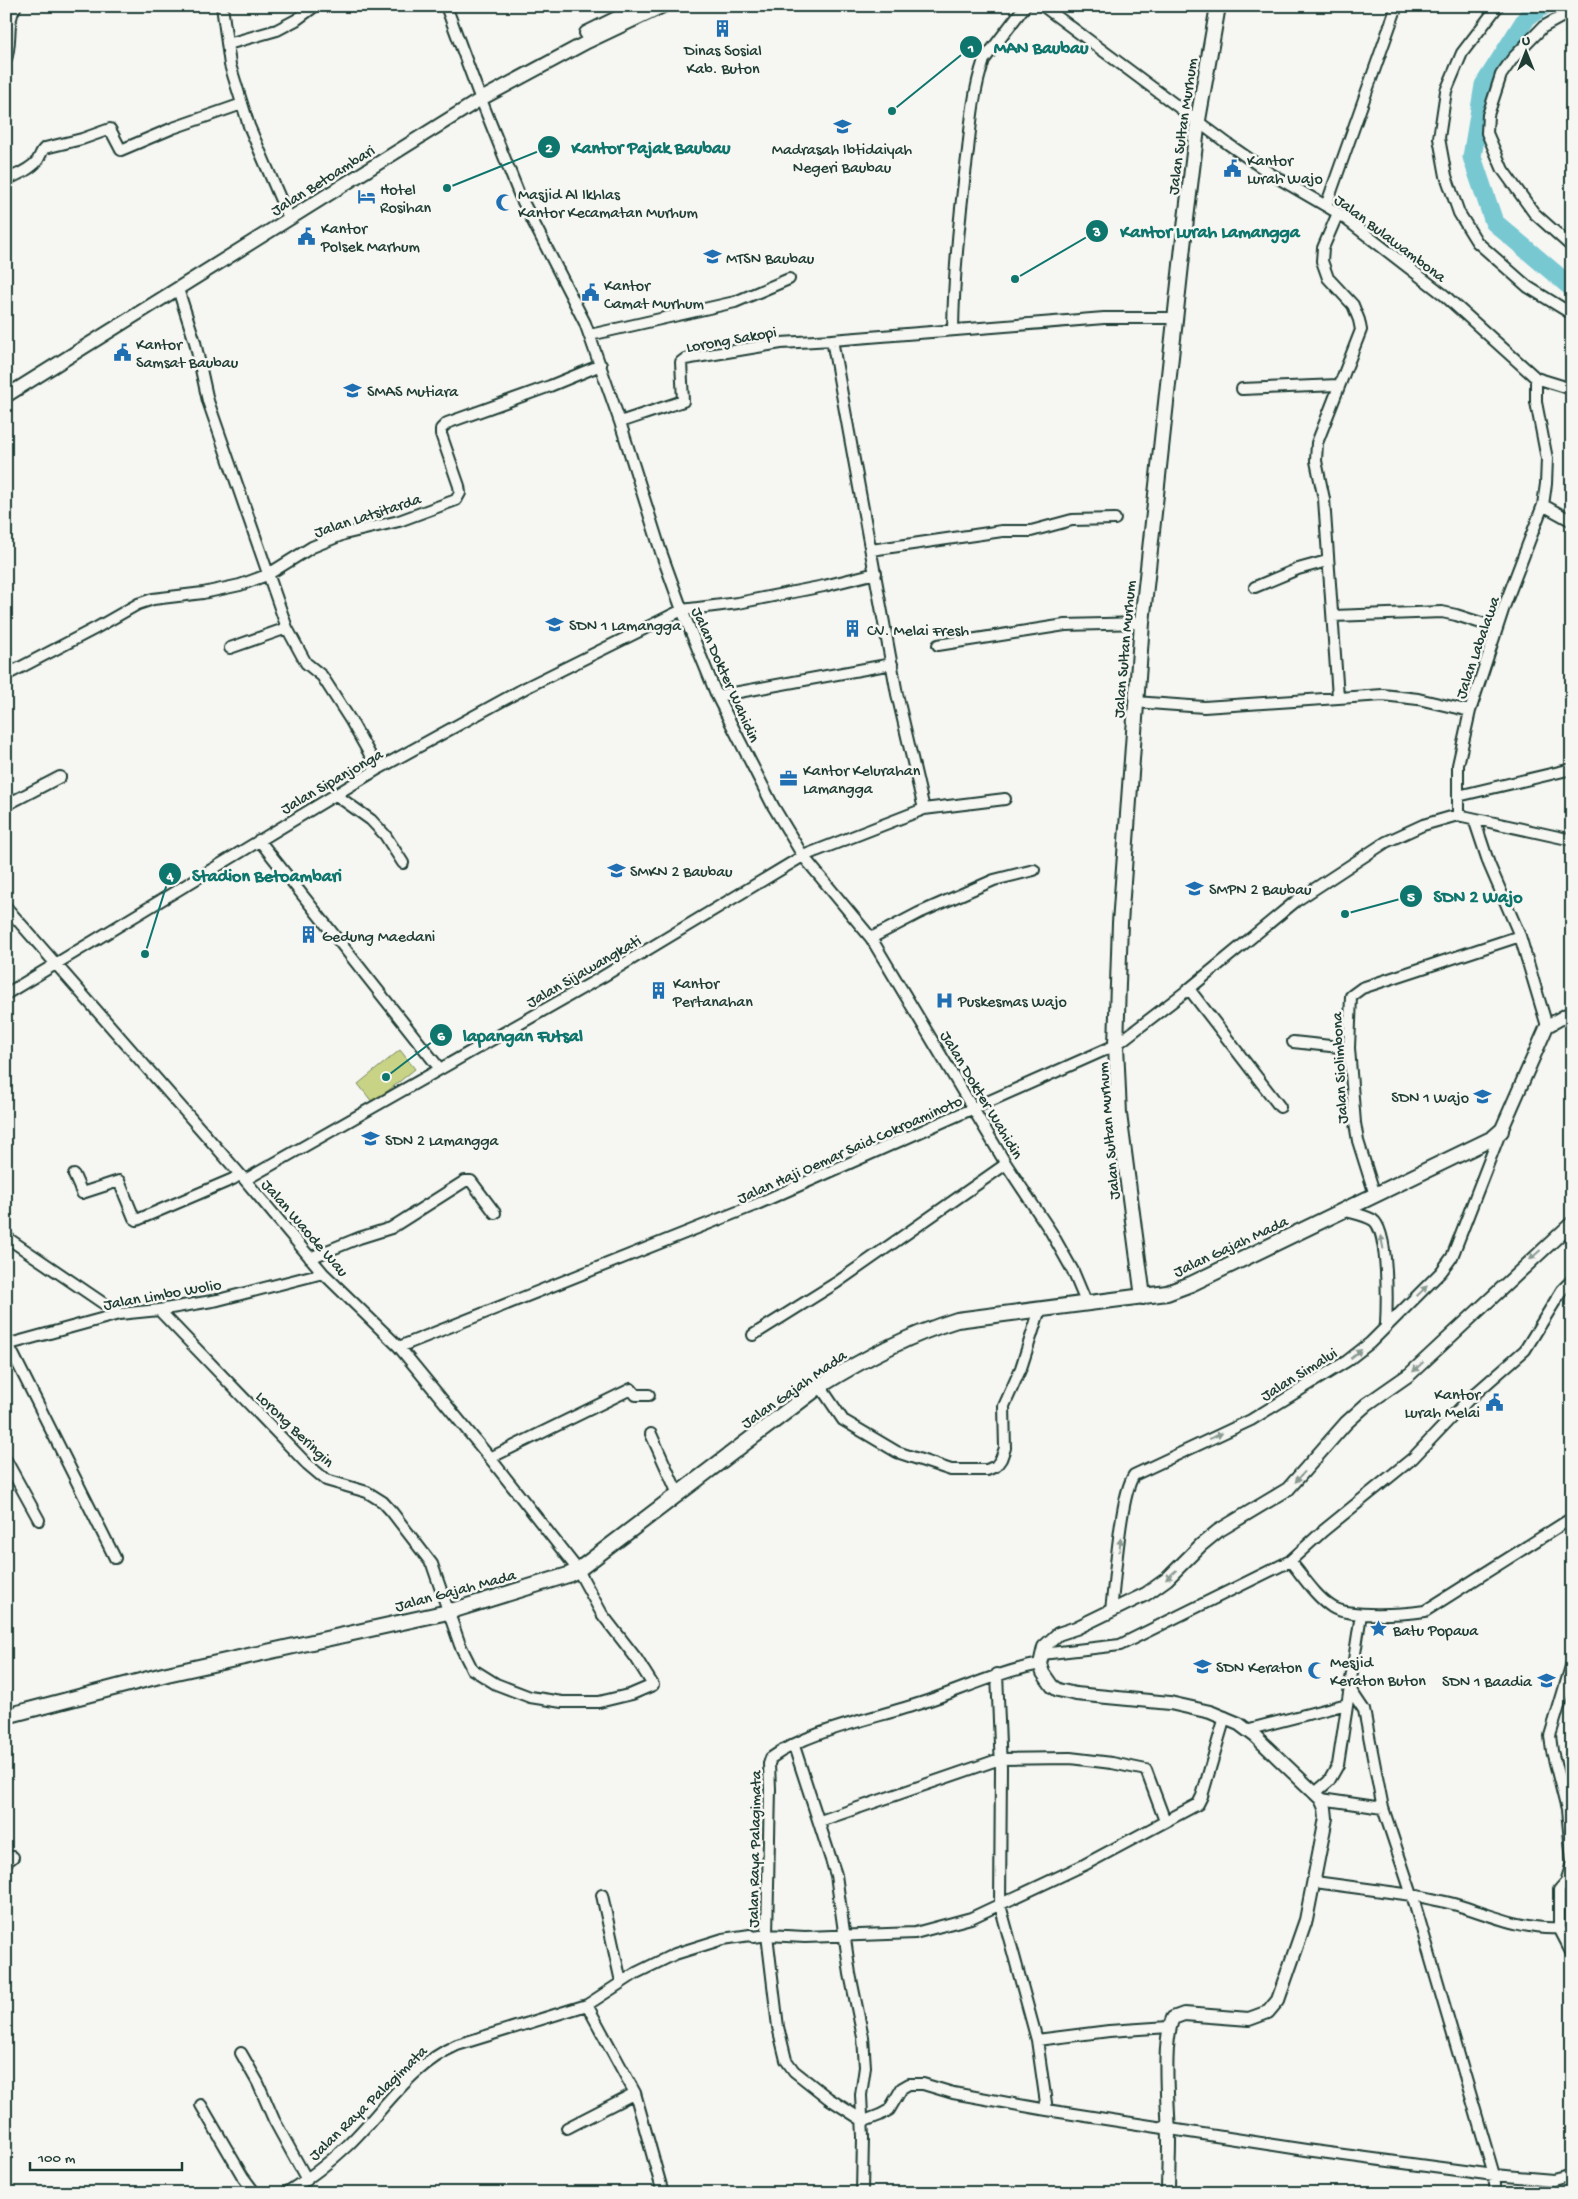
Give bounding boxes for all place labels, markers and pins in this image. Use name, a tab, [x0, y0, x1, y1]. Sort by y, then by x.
building icon: Dinas Sosial Kab. Buton	[713, 18, 733, 38]
callout: MAN Baubau	[959, 30, 1098, 63]
place label: Dinas Sosial Kab. Buton	[683, 43, 762, 80]
school or university icon: Madrasah Ibtidaiyah Negeri Baubau	[832, 116, 852, 136]
callout: Kantor Pajak Baubau	[537, 130, 741, 163]
place label: Madrasah Ibtidaiyah Negeri Baubau	[772, 142, 913, 179]
place label: Kantor Lurah Wajo	[1247, 153, 1323, 190]
public building icon: Kantor Lurah Wajo	[1223, 158, 1243, 178]
place label: Hotel Rosihan	[380, 182, 432, 219]
hotel icon: Hotel Rosihan	[356, 187, 376, 207]
place label: Masjid Al Ikhlas Kantor Kecamatan Murhum	[518, 187, 698, 224]
mosque icon: Masjid Al Ikhlas Kantor Kecamatan Murhum	[494, 192, 514, 212]
callout: Kantor Lurah Lamangga	[1085, 215, 1309, 248]
place label: Kantor Polsek Marhum	[320, 221, 420, 258]
public building icon: Kantor Polsek Marhum	[297, 226, 317, 246]
school or university icon: MTSN Baubau	[702, 247, 722, 267]
place label: MTSN Baubau	[726, 251, 815, 270]
place label: Kantor Camat Murhum	[604, 278, 704, 315]
public building icon: Kantor Camat Murhum	[580, 283, 600, 303]
place label: Kantor Samsat Baubau	[136, 337, 239, 374]
public building icon: Kantor Samsat Baubau	[112, 342, 132, 362]
school or university icon: SMAS Mutiara	[343, 380, 363, 400]
place label: SMAS Mutiara	[367, 384, 459, 403]
school or university icon: SDN 1 Lamangga	[545, 614, 565, 634]
place label: SDN 1 Lamangga	[569, 618, 682, 637]
building icon: CV. Melai Fresh	[843, 619, 863, 639]
place label: CV. Melai Fresh	[867, 623, 969, 642]
place label: Kantor Kelurahan Lamangga	[803, 763, 921, 800]
office icon: Kantor Kelurahan Lamangga	[779, 768, 799, 788]
callout: Stadion Betoambari	[157, 858, 352, 891]
school or university icon: SMKN 2 Baubau	[606, 860, 626, 880]
place label: SMKN 2 Baubau	[630, 864, 733, 883]
school or university icon: SMPN 2 Baubau	[1185, 878, 1205, 898]
callout: SDN 2 Wajo	[1398, 880, 1532, 913]
place label: SMPN 2 Baubau	[1209, 882, 1312, 901]
building icon: Gedung Maedani	[298, 925, 318, 945]
place label: Gedung Maedani	[322, 929, 435, 948]
place label: Kantor Pertanahan	[672, 976, 753, 1013]
building icon: Kantor Pertanahan	[649, 981, 669, 1001]
hospital icon: Puskesmas Wajo	[934, 990, 954, 1010]
place label: Puskesmas Wajo	[957, 994, 1067, 1013]
callout: lapangan Futsal	[428, 1018, 593, 1051]
school or university icon: SDN 1 Wajo	[1473, 1086, 1493, 1106]
place label: SDN 1 Wajo	[1391, 1090, 1469, 1109]
school or university icon: SDN 2 Lamangga	[361, 1129, 381, 1149]
place label: SDN 2 Lamangga	[385, 1133, 500, 1152]
place label: Kantor Lurah Melai	[1404, 1387, 1481, 1424]
public building icon: Kantor Lurah Melai	[1484, 1392, 1504, 1412]
place icon: Batu Popaua	[1369, 1619, 1389, 1639]
place label: Batu Popaua	[1392, 1623, 1479, 1642]
place label: Mesjid Keraton Buton	[1330, 1655, 1426, 1692]
school or university icon: SDN Keraton	[1192, 1656, 1212, 1676]
place label: SDN Keraton	[1216, 1660, 1303, 1679]
mosque icon: Mesjid Keraton Buton	[1306, 1660, 1326, 1680]
school or university icon: SDN 1 Baadia	[1536, 1670, 1556, 1690]
place label: SDN 1 Baadia	[1442, 1674, 1533, 1693]

